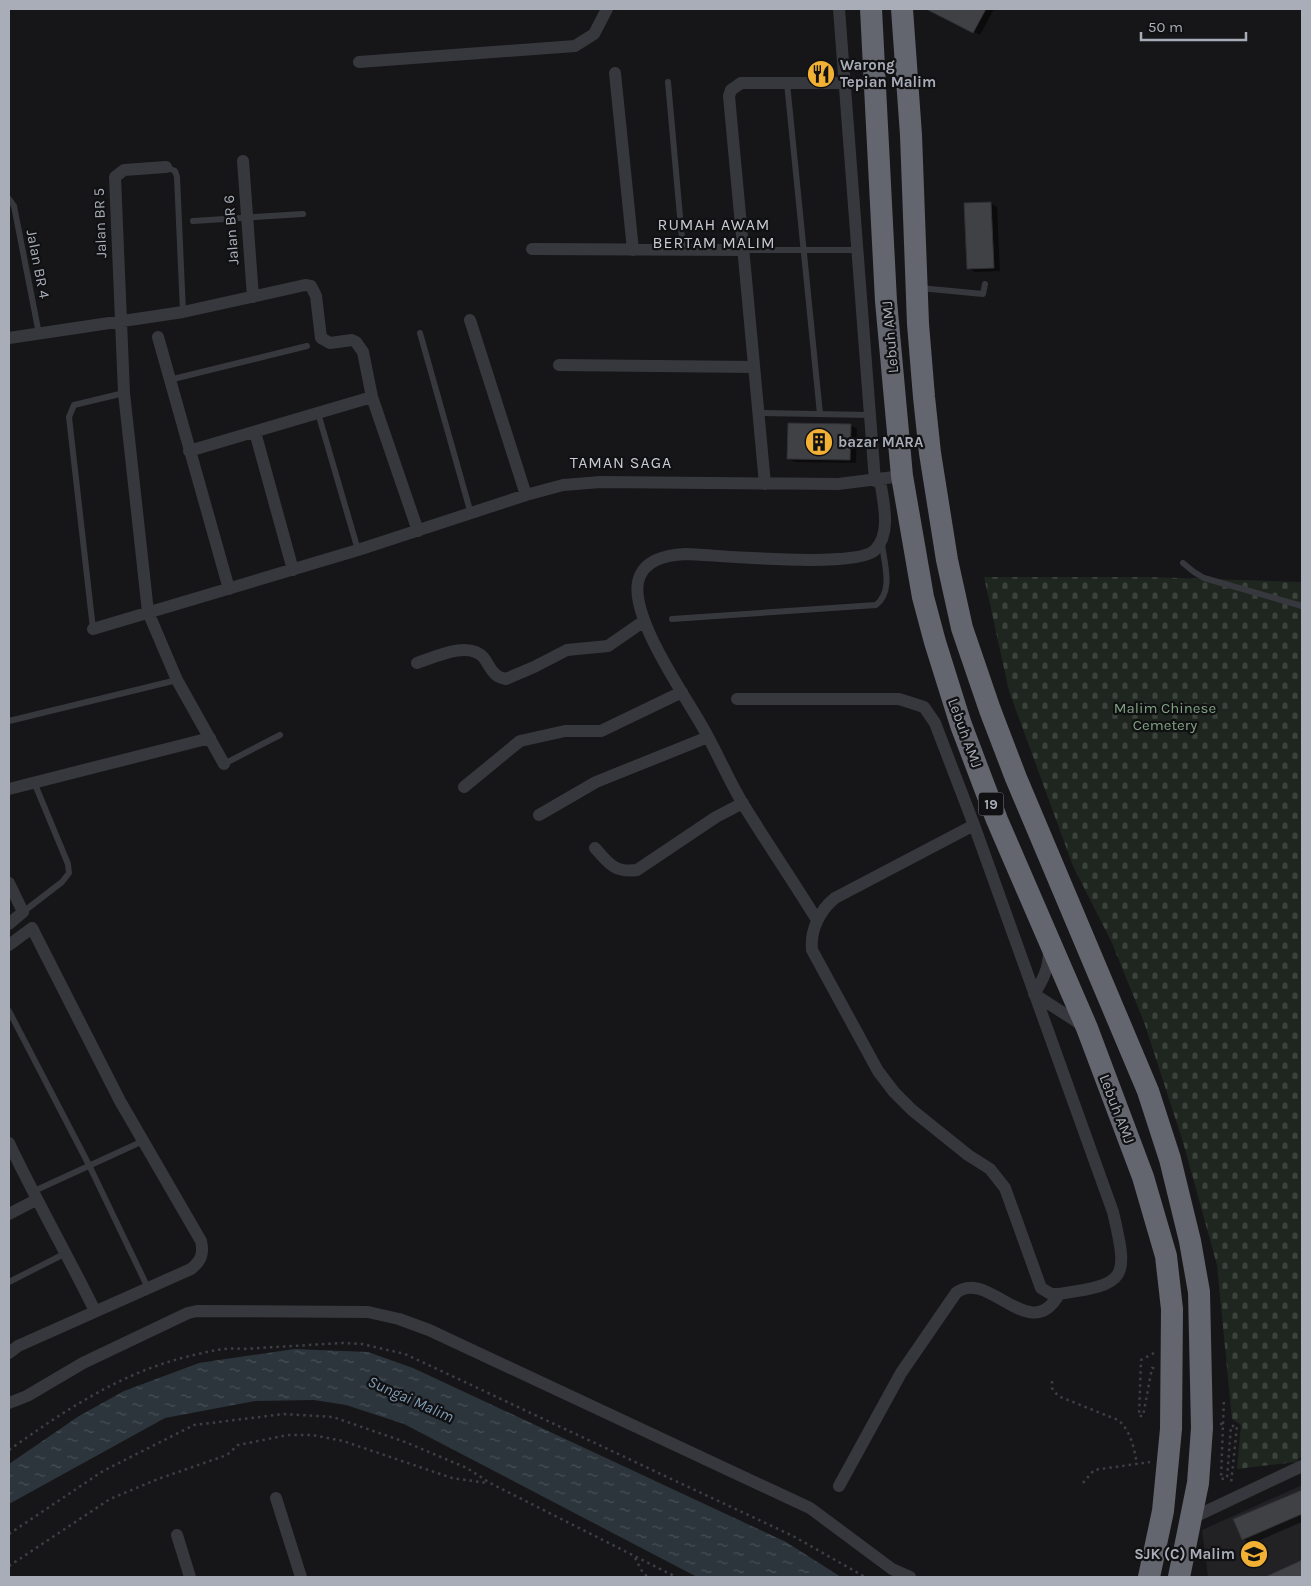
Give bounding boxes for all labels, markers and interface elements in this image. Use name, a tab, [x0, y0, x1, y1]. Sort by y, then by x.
scale bar	[1141, 10, 1246, 42]
text: 50 m	[1148, 18, 1183, 36]
place label: Warong Tepian Malim	[840, 56, 936, 91]
restaurant icon: Warong Tepian Malim	[806, 59, 836, 89]
street label: Jalan BR 5	[90, 188, 110, 258]
street label: Jalan BR 6	[220, 194, 242, 266]
district label: RUMAH AWAM BERTAM MALIM	[653, 215, 775, 252]
street label: Jalan BR 4	[23, 228, 54, 301]
street label: Lebuh AMJ	[878, 300, 902, 374]
building icon: bazar MARA	[804, 427, 834, 457]
place label: bazar MARA	[838, 433, 924, 451]
district label: TAMAN SAGA	[570, 453, 672, 472]
street label: Lebuh AMJ	[944, 696, 986, 770]
park label: Malim Chinese Cemetery	[1114, 699, 1216, 734]
road number: 19	[978, 792, 1004, 816]
street label: Lebuh AMJ	[1096, 1072, 1138, 1146]
water label: Sungai Malim	[365, 1372, 457, 1426]
school or university icon: SJK (C) Malim	[1239, 1539, 1269, 1569]
place label: SJK (C) Malim	[1134, 1545, 1235, 1563]

